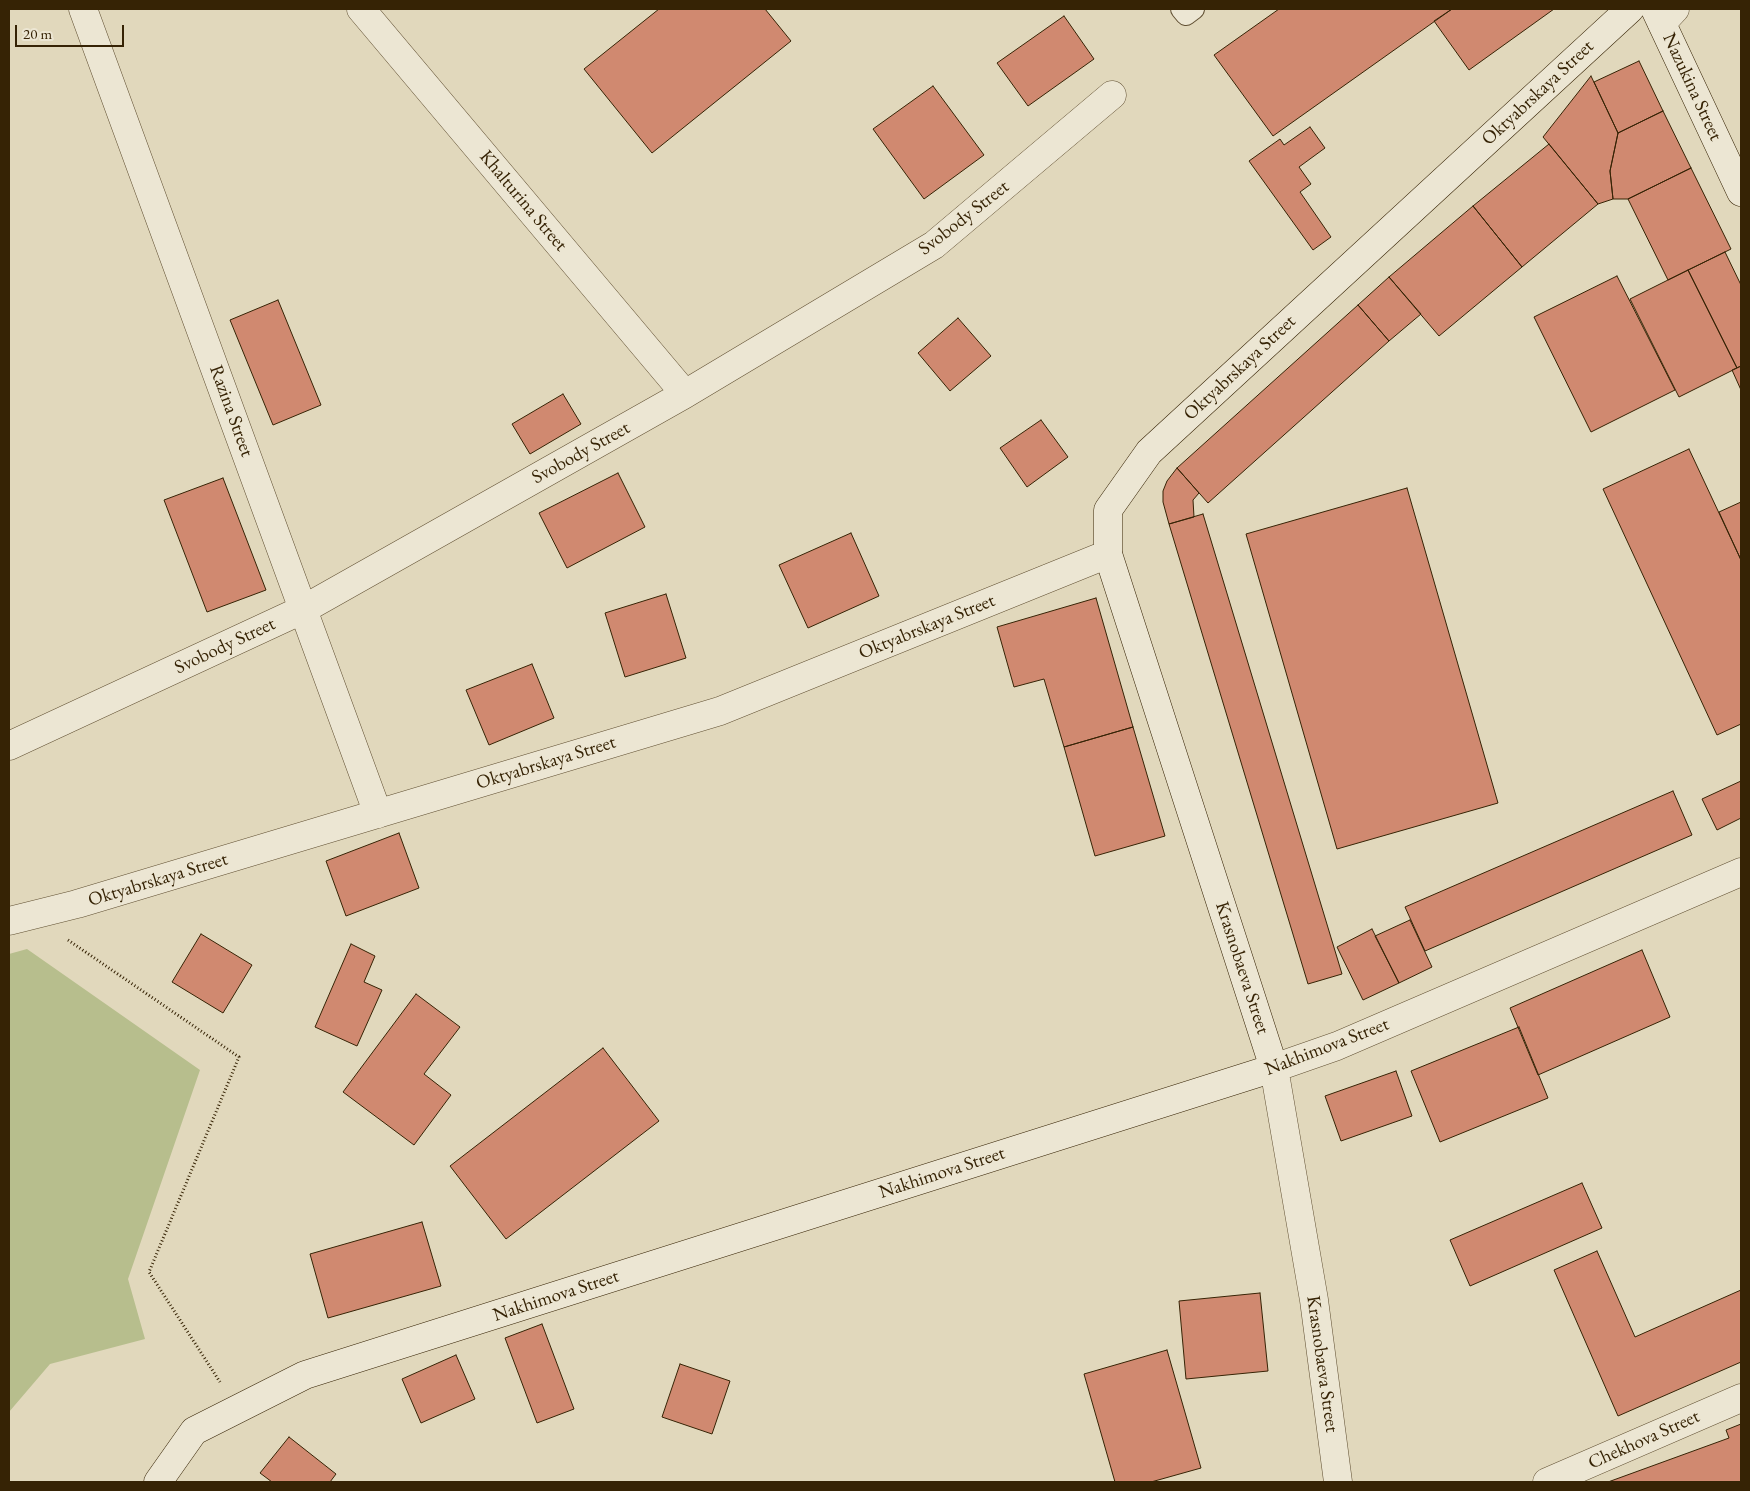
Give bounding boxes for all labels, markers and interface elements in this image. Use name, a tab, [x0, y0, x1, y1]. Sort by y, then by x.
scale bar	[18, 15, 126, 47]
text: 20 m	[23, 24, 52, 43]
street label: Nazukina Street	[1657, 30, 1727, 144]
street label: Oktyabrskaya Street	[1477, 35, 1599, 151]
street label: Khalturina Street	[474, 146, 572, 256]
street label: Svobody Street	[914, 176, 1014, 260]
street label: Oktyabrskaya Street	[1179, 310, 1301, 426]
street label: Razina Street	[204, 362, 258, 460]
street label: Svobody Street	[528, 417, 634, 489]
street label: Oktyabrskaya Street	[856, 589, 998, 665]
street label: Svobody Street	[171, 613, 279, 679]
street label: Oktyabrskaya Street	[473, 731, 619, 795]
street label: Oktyabrskaya Street	[85, 848, 231, 912]
street label: Krasnobaeva Street	[1210, 899, 1274, 1037]
street label: Nakhimova Street	[1262, 1013, 1392, 1081]
street label: Nakhimova Street	[876, 1142, 1008, 1204]
street label: Nakhimova Street	[490, 1265, 622, 1327]
street label: Krasnobaeva Street	[1301, 1294, 1343, 1434]
street label: Chekhova Street	[1585, 1405, 1703, 1475]

